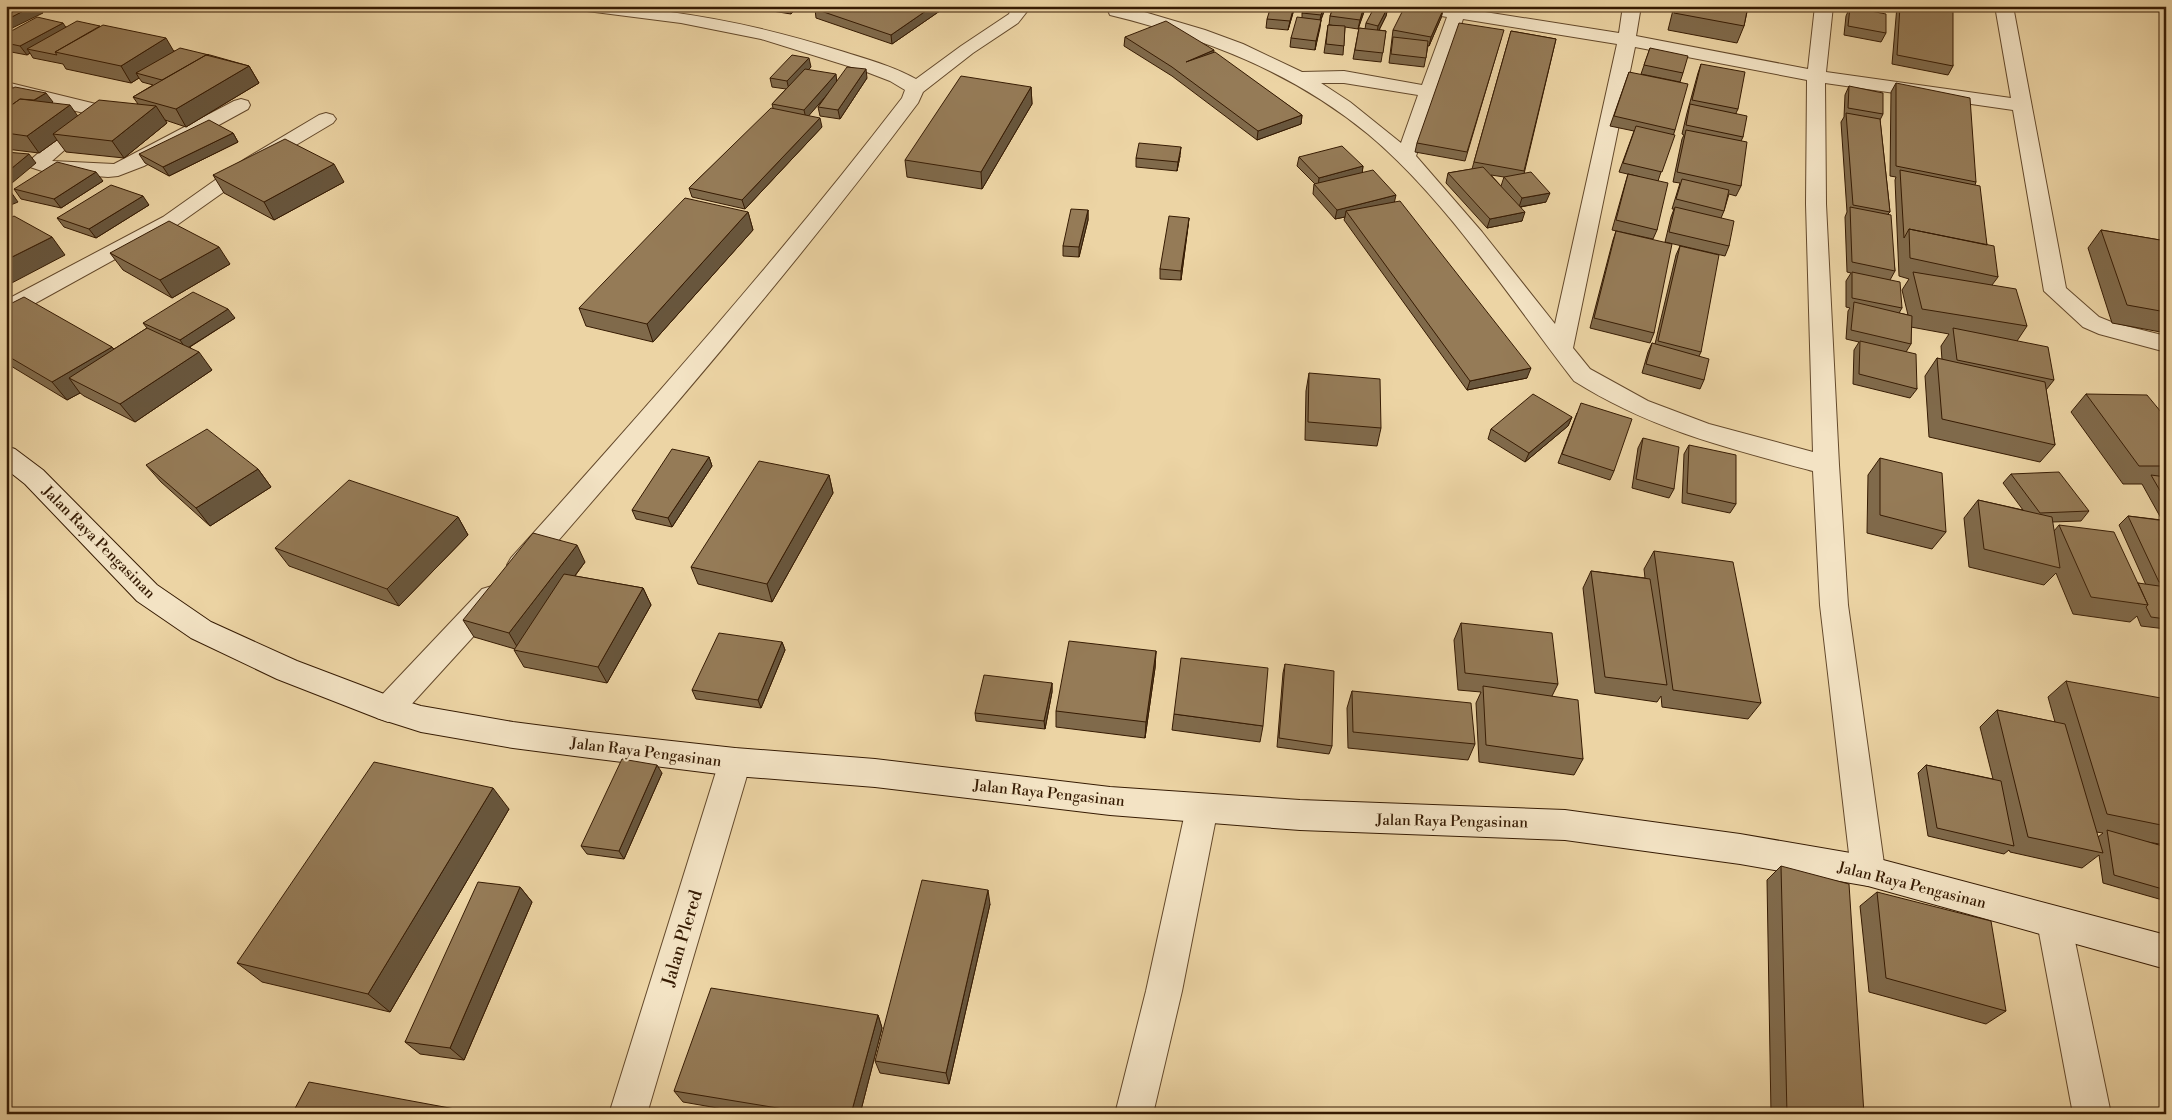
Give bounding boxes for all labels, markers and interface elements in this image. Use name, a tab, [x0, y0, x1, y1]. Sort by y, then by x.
street label: Jalan Raya Pengasinan	[37, 481, 159, 603]
street label: Jalan Raya Pengasinan	[568, 734, 723, 771]
street label: Jalan Raya Pengasinan	[971, 776, 1126, 811]
street label: Jalan Raya Pengasinan	[1375, 811, 1528, 832]
street label: Jalan Raya Pengasinan	[1835, 858, 1988, 913]
street label: Jalan Plered	[657, 887, 708, 990]

